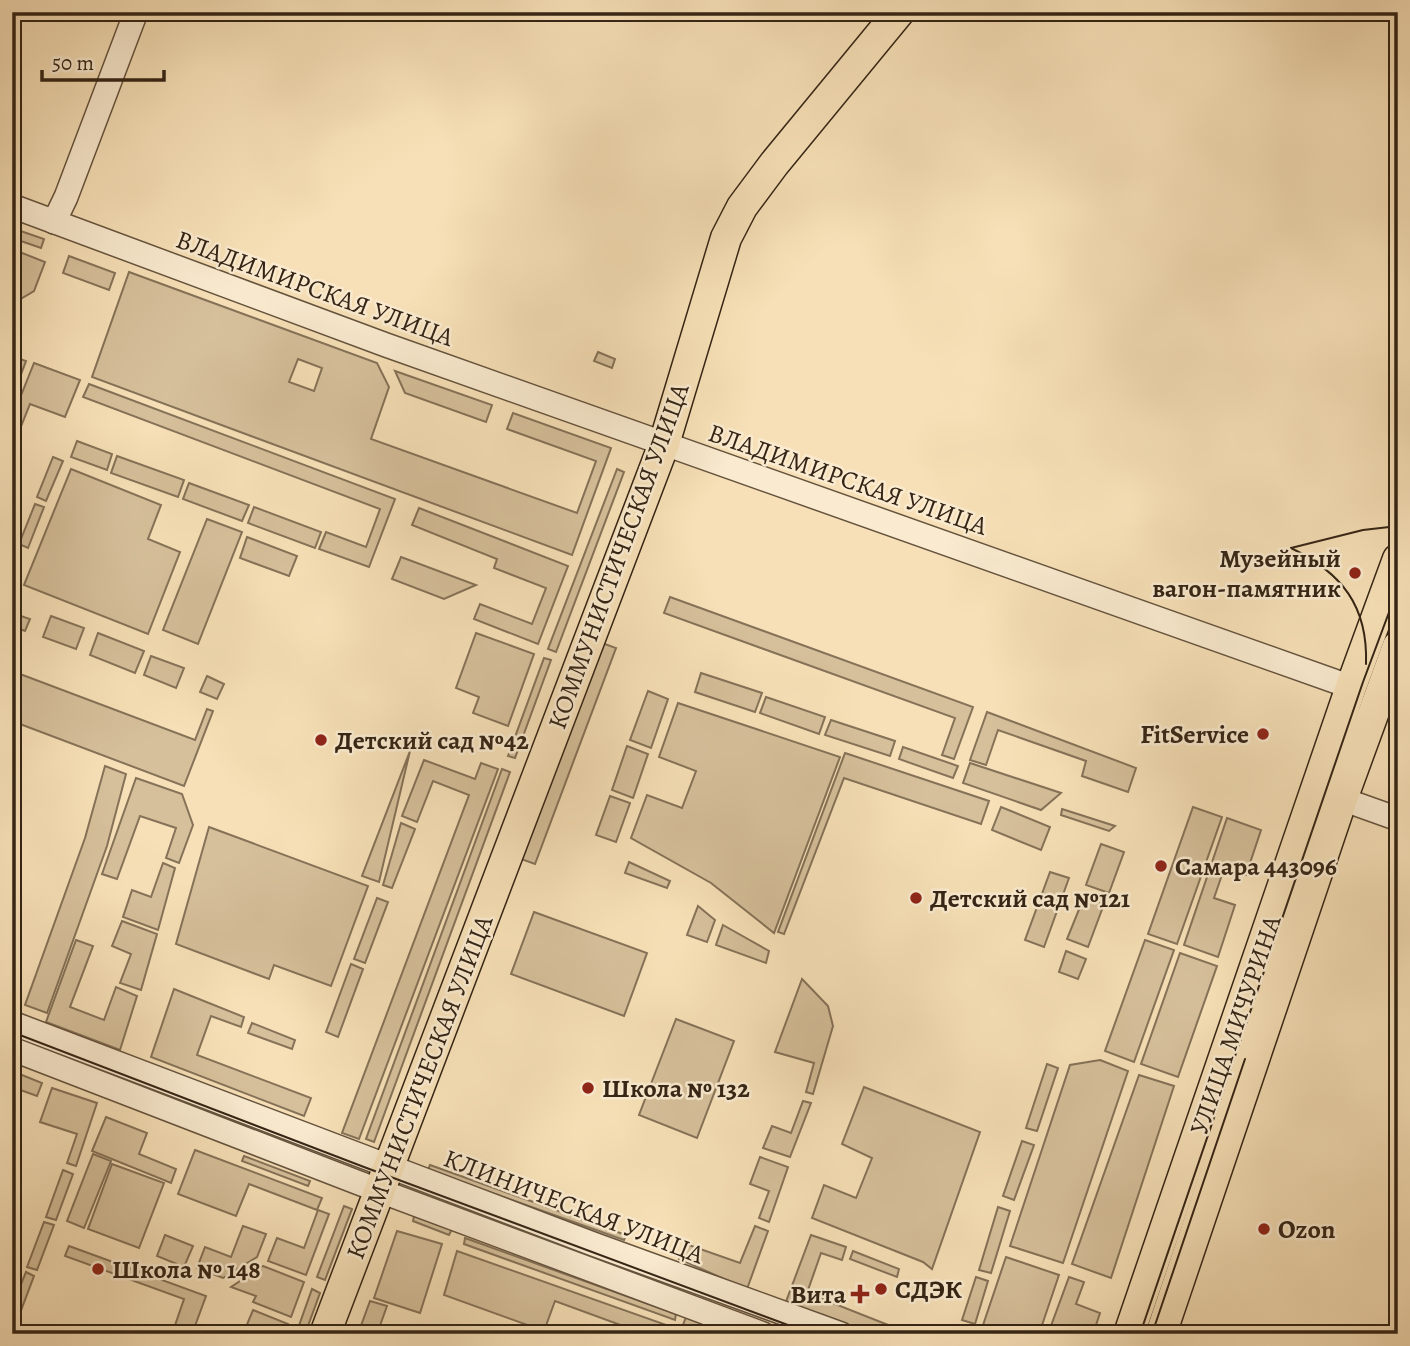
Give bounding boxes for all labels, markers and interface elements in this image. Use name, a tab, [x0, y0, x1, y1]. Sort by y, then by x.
scale bar	[42, 38, 164, 82]
text: 50 m	[52, 49, 94, 77]
street label: ВЛАДИМИРСКАЯ УЛИЦА	[171, 222, 459, 355]
street label: КОММУНИСТИЧЕСКАЯ УЛИЦА	[539, 378, 698, 734]
street label: ВЛАДИМИРСКАЯ УЛИЦА	[704, 415, 993, 544]
place label: Музейный вагон-памятник	[1152, 541, 1341, 606]
marker: Музейный вагон-памятник	[1347, 565, 1363, 581]
place label: FitService	[1140, 717, 1249, 752]
place label: Детский сад №42	[335, 723, 529, 758]
marker: FitService	[1255, 726, 1271, 742]
marker: Детский сад №42	[313, 732, 329, 748]
place label: Самара 443096	[1175, 849, 1337, 884]
marker: Самара 443096	[1153, 858, 1169, 874]
place label: Детский сад №121	[930, 881, 1130, 916]
marker: Детский сад №121	[908, 890, 924, 906]
street label: КОММУНИСТИЧЕСКАЯ УЛИЦА	[338, 909, 502, 1264]
street label: УЛИЦА МИЧУРИНА	[1181, 910, 1290, 1140]
place label: Школа № 132	[602, 1071, 750, 1106]
marker: Школа № 132	[580, 1080, 596, 1096]
street label: КЛИНИЧЕСКАЯ УЛИЦА	[439, 1141, 710, 1273]
place label: Ozon	[1278, 1212, 1336, 1247]
marker: Ozon	[1256, 1221, 1272, 1237]
place label: Школа № 148	[112, 1252, 261, 1287]
marker: Школа № 148	[90, 1261, 106, 1277]
place label: СДЭК	[895, 1272, 963, 1307]
place label: Вита	[790, 1277, 847, 1312]
marker: СДЭК	[873, 1281, 889, 1297]
marker: Вита	[852, 1286, 868, 1302]

